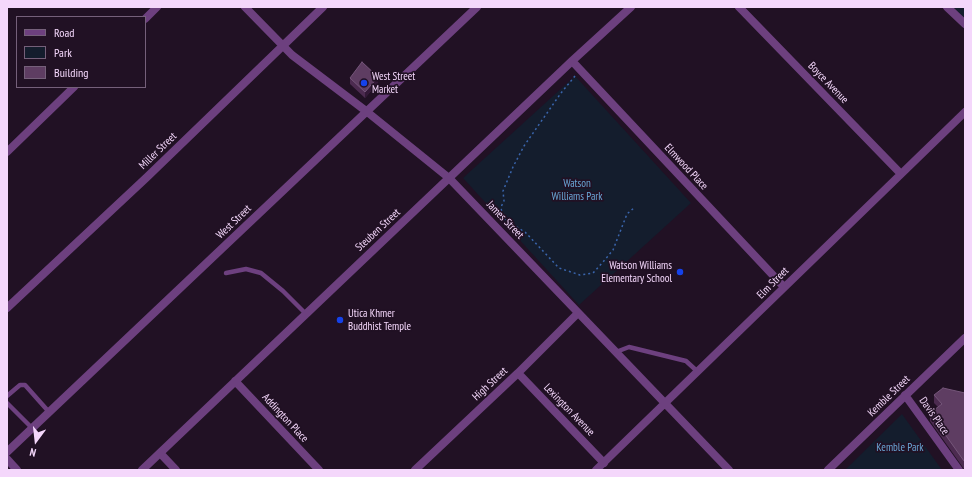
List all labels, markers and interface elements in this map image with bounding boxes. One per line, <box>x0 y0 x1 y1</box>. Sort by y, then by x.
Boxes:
legend <box>16 16 146 88</box>
text: Road <box>54 25 74 40</box>
text: Park <box>54 45 72 60</box>
street label: Boyce Avenue <box>805 60 851 106</box>
text: Building <box>54 65 89 80</box>
place label: West Street Market <box>372 70 415 96</box>
marker: West Street Market <box>359 78 369 88</box>
street label: Miller Street <box>136 130 180 172</box>
street label: Elmwood Place <box>662 141 710 193</box>
park label: Watson Williams Park <box>551 177 603 203</box>
street label: James Street <box>484 198 526 242</box>
street label: West Street <box>214 202 254 242</box>
street label: Steuben Street <box>353 206 403 254</box>
place label: Watson Williams Elementary School <box>601 259 672 285</box>
street label: Elm Street <box>754 264 792 302</box>
marker: Watson Williams Elementary School <box>675 267 685 277</box>
place label: Utica Khmer Buddhist Temple <box>348 307 411 333</box>
marker: Utica Khmer Buddhist Temple <box>335 315 345 325</box>
street label: High Street <box>470 365 510 403</box>
street label: Kemble Street <box>865 373 913 419</box>
street label: Lexington Avenue <box>541 381 597 439</box>
street label: Addington Place <box>259 391 311 445</box>
street label: Davis Place <box>916 395 952 437</box>
north arrow <box>16 421 56 461</box>
park label: Kemble Park <box>876 441 924 455</box>
text: N <box>28 445 38 460</box>

